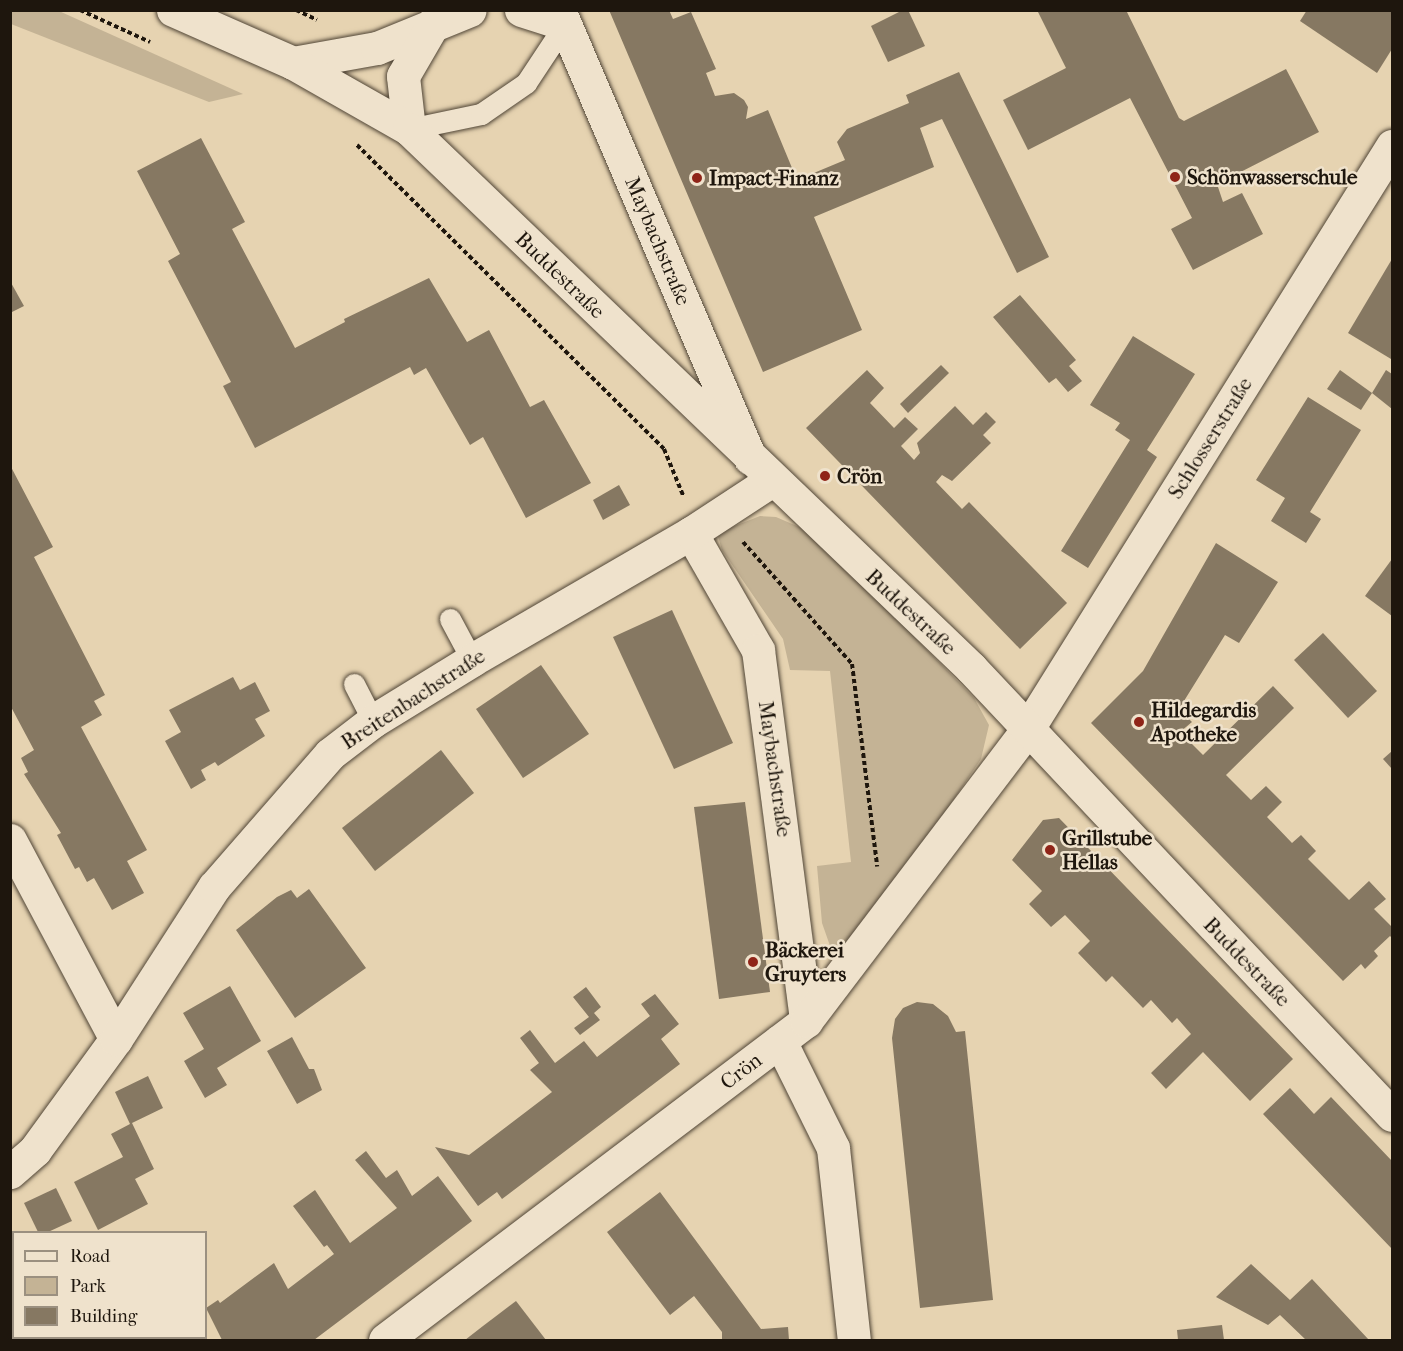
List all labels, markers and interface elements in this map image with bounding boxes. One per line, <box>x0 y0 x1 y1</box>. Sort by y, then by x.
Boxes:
place label: Schönwasserschule <box>1187 164 1357 190</box>
place label: Impact-Finanz <box>709 165 839 191</box>
marker: Schönwasserschule <box>1168 170 1182 184</box>
marker: Impact-Finanz <box>690 171 704 185</box>
street label: Maybachstraße <box>620 173 696 309</box>
street label: Buddestraße <box>510 226 610 324</box>
street label: Schlosserstraße <box>1163 372 1257 504</box>
place label: Crön <box>837 463 883 489</box>
marker: Crön <box>818 469 832 483</box>
street label: Buddestraße <box>861 564 961 660</box>
street label: Breitenbachstraße <box>336 643 490 755</box>
place label: Hildegardis Apotheke <box>1151 697 1256 747</box>
street label: Maybachstraße <box>753 699 797 839</box>
marker: Hildegardis Apotheke <box>1132 715 1146 729</box>
place label: Grillstube Hellas <box>1062 825 1152 875</box>
marker: Grillstube Hellas <box>1043 843 1057 857</box>
street label: Buddestraße <box>1198 912 1296 1012</box>
place label: Bäckerei Gruyters <box>765 937 846 987</box>
marker: Bäckerei Gruyters <box>746 955 760 969</box>
street label: Crön <box>715 1047 767 1095</box>
legend <box>12 1231 207 1339</box>
text: Road <box>70 1246 110 1267</box>
text: Park <box>70 1276 106 1297</box>
text: Building <box>70 1306 137 1327</box>

